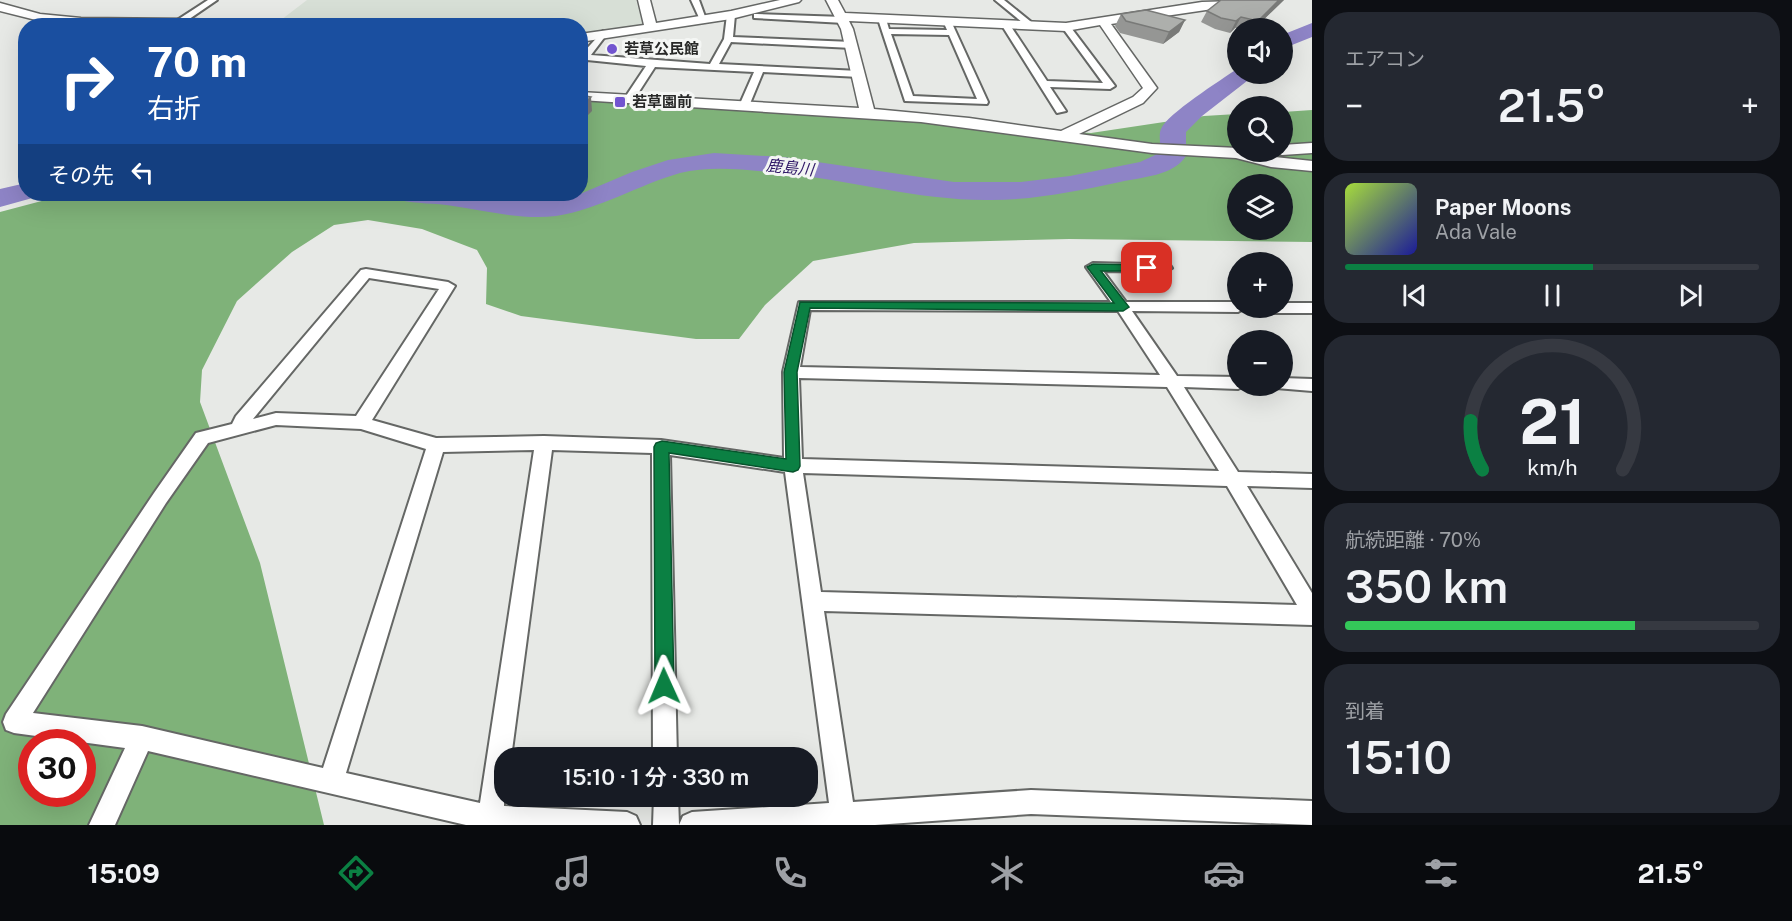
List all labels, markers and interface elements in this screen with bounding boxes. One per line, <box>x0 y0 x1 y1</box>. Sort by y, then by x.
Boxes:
map controls <box>1227 18 1293 396</box>
button: sound <box>1227 18 1293 84</box>
text: 70 m <box>147 37 247 86</box>
place label: 若草公民館 <box>624 40 699 57</box>
icon: right <box>48 42 126 120</box>
marker: 若草公民館 <box>605 42 619 56</box>
text: エアコン <box>1345 47 1425 71</box>
text: 21.5° <box>1498 79 1606 132</box>
text: − <box>1345 87 1363 125</box>
text: + <box>1741 87 1759 125</box>
text: 右折 <box>147 92 201 124</box>
place label: 若草園前 <box>632 93 692 110</box>
marker: 若草園前 <box>613 95 627 109</box>
button: search <box>1227 96 1293 162</box>
icon: left <box>126 156 159 189</box>
water label: 鹿島川 <box>765 156 817 180</box>
text: その先 <box>48 162 114 188</box>
button: layers <box>1227 174 1293 240</box>
text: Paper Moons <box>1435 194 1571 220</box>
text: Ada Vale <box>1435 220 1517 244</box>
pin <box>1121 242 1172 293</box>
icon: arrive <box>1130 251 1163 284</box>
button: + <box>1227 252 1293 318</box>
icon: previous <box>1398 279 1431 312</box>
icon: pause <box>1536 279 1569 312</box>
icon: next <box>1674 279 1707 312</box>
button: − <box>1227 330 1293 396</box>
text: 21 <box>1519 385 1585 458</box>
text: km/h <box>1527 455 1577 480</box>
text: 航続距離 · 70% <box>1345 528 1481 552</box>
text: 350 km <box>1345 560 1508 613</box>
position arrow <box>632 654 696 718</box>
text: 到着 <box>1345 699 1385 723</box>
speed limit sign: 30 <box>18 729 96 807</box>
text: 15:10 <box>1345 731 1452 784</box>
text: 15:10 · 1 分 · 330 m <box>563 764 749 790</box>
icon: directions <box>335 852 377 894</box>
icon: music <box>552 852 594 894</box>
icon: phone <box>769 852 811 894</box>
icon: climate <box>986 852 1028 894</box>
icon: car <box>1203 852 1245 894</box>
icon: filters <box>1420 852 1462 894</box>
text: 15:09 <box>88 857 160 889</box>
text: 21.5° <box>1637 857 1704 889</box>

